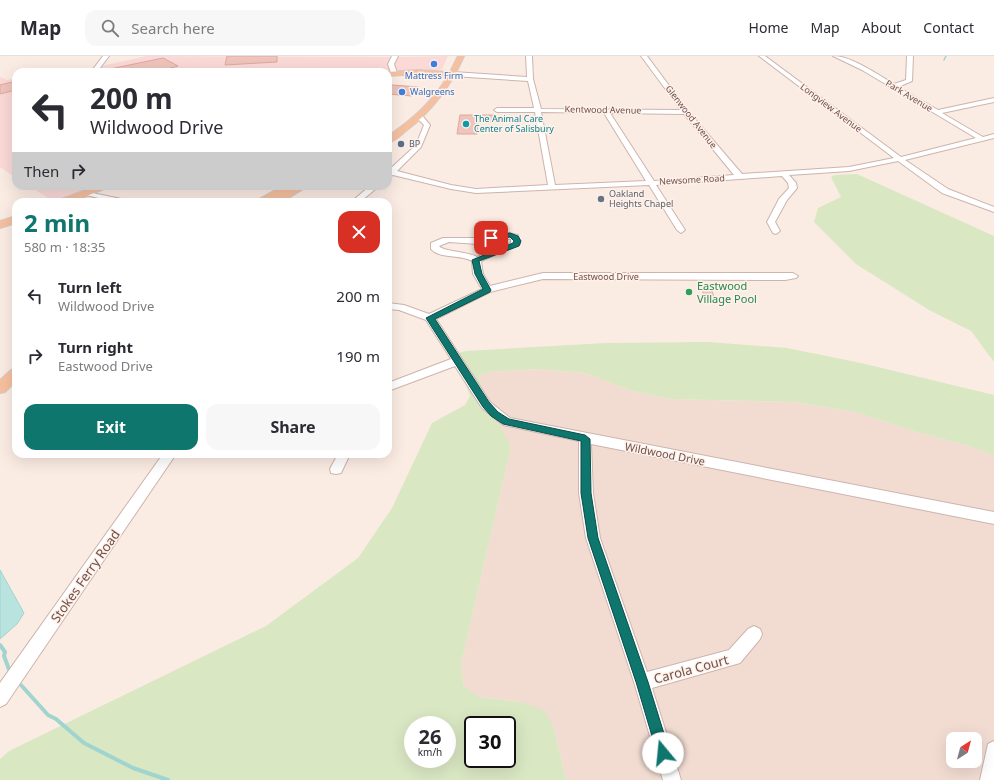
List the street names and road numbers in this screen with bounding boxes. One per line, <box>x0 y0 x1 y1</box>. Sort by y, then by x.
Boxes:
street label: Park Avenue <box>883 76 935 115</box>
street label: Longview Avenue <box>798 80 865 135</box>
street label: Glenwood Avenue <box>663 82 720 151</box>
street label: Kentwood Avenue <box>564 102 642 117</box>
street label: Newsome Road <box>659 171 725 188</box>
street label: Eastwood Drive <box>573 270 639 283</box>
street label: Wildwood Drive <box>624 438 707 469</box>
street label: Stokes Ferry Road <box>46 526 124 626</box>
street label: Carola Court <box>652 650 731 688</box>

